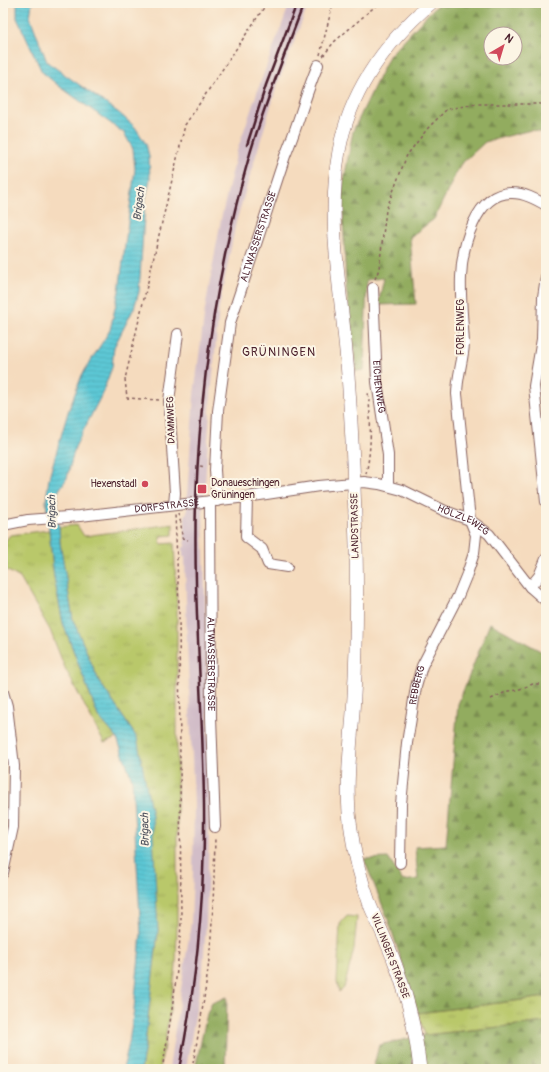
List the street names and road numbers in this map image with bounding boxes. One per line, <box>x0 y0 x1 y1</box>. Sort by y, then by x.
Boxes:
street label: ALTWASSERSTRASSE <box>238 190 279 283</box>
street label: FORLENWEG <box>455 298 467 355</box>
street label: EICHENWEG <box>370 360 388 414</box>
street label: DAMMWEG <box>164 396 178 444</box>
street label: LANDSTRASSE <box>348 493 362 559</box>
street label: DORFSTRASSE <box>134 496 200 516</box>
street label: HÖLZLEWEG <box>435 502 492 538</box>
street label: ALTWASSERSTRASSE <box>205 617 217 711</box>
street label: REBBERG <box>407 664 428 706</box>
street label: VILLINGER STRASSE <box>368 912 412 1000</box>

